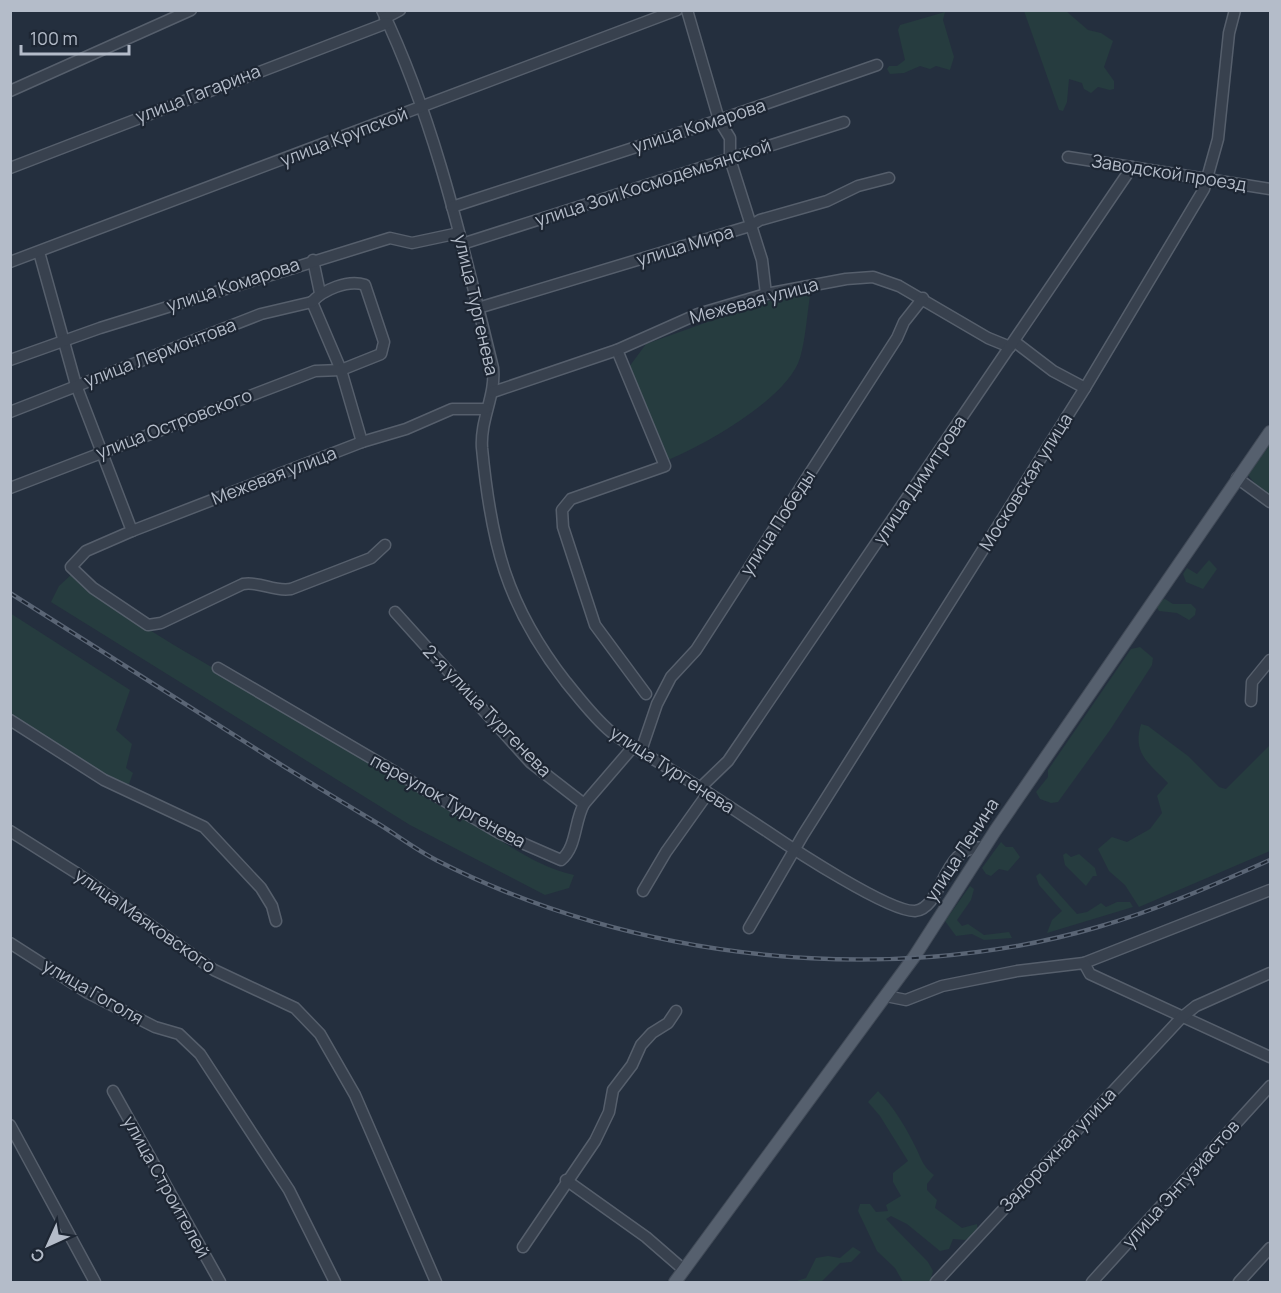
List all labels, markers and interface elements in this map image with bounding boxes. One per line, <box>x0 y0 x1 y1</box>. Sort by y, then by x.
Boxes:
scale bar <box>21 18 129 56</box>
text: 100 m <box>30 26 78 50</box>
street label: улица Гагарина <box>132 58 264 128</box>
street label: улица Комарова <box>629 92 768 158</box>
street label: улица Крупской <box>276 101 411 171</box>
street label: улица Зои Космодемьянской <box>532 133 774 232</box>
street label: Заводской проезд <box>1090 148 1249 196</box>
street label: улица Мира <box>633 219 736 271</box>
street label: улица Тургенева <box>449 232 505 378</box>
street label: улица Комарова <box>163 251 302 317</box>
street label: Межевая улица <box>687 271 821 329</box>
street label: улица Лермонтова <box>80 312 239 392</box>
street label: улица Островского <box>92 382 255 464</box>
street label: Московская улица <box>973 408 1077 555</box>
street label: улица Димитрова <box>867 410 971 549</box>
street label: Межевая улица <box>208 440 340 510</box>
street label: улица Победы <box>734 465 820 580</box>
street label: 2-я улица Тургенева <box>418 639 557 782</box>
street label: улица Тургенева <box>606 720 739 818</box>
street label: переулок Тургенева <box>367 748 530 853</box>
street label: улица Ленина <box>919 793 1004 906</box>
street label: улица Маяковского <box>70 863 221 978</box>
street label: улица Гоголя <box>39 953 148 1030</box>
street label: Задорожная улица <box>994 1082 1121 1216</box>
street label: улица Строителей <box>118 1111 216 1262</box>
street label: улица Энтузиастов <box>1116 1114 1244 1253</box>
north arrow <box>18 1215 78 1275</box>
text: С <box>25 1244 49 1268</box>

